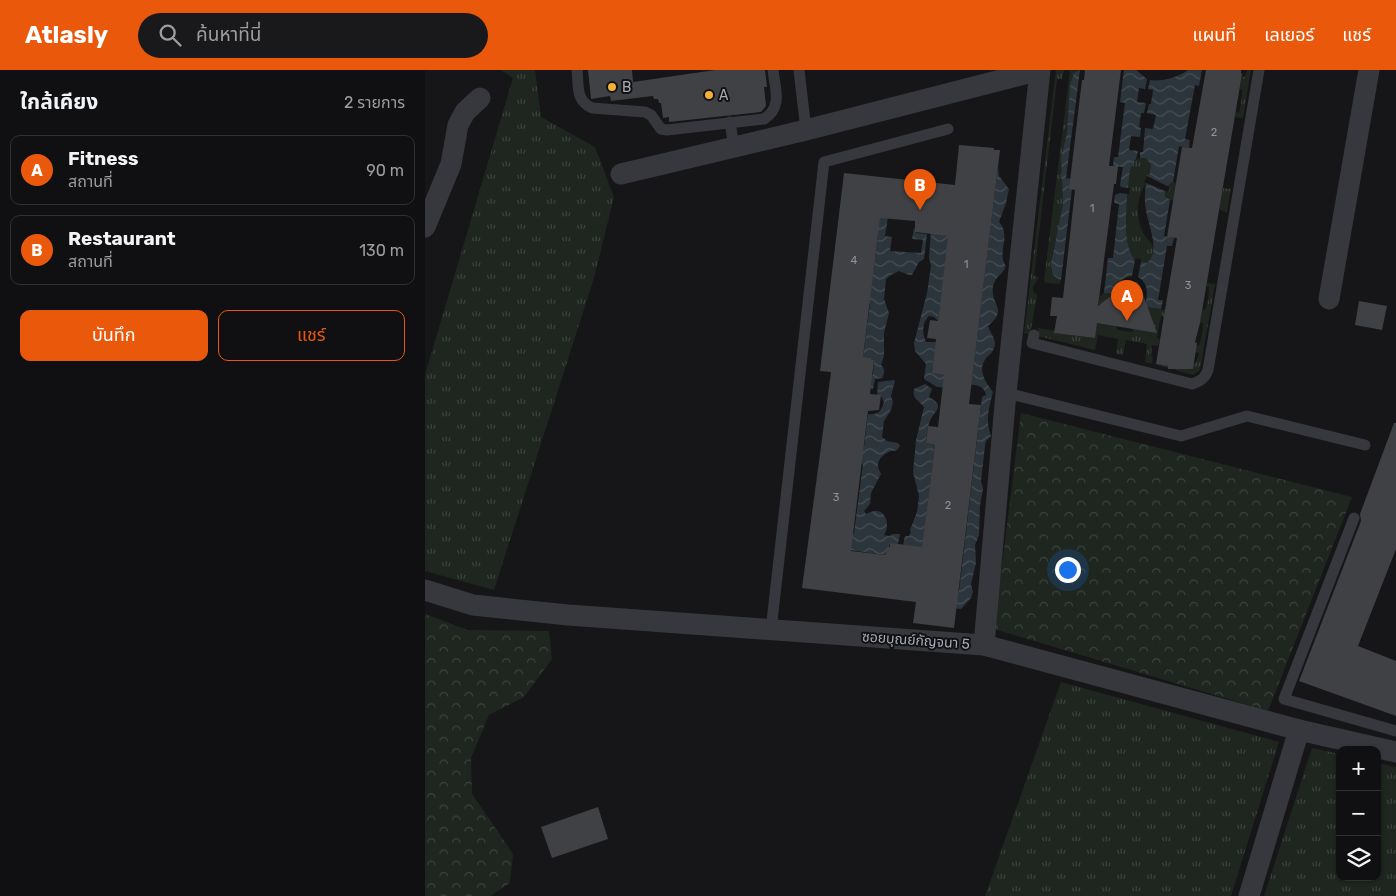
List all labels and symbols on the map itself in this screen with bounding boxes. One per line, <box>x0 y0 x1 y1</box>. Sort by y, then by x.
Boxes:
place label: B <box>622 79 631 96</box>
marker: B <box>606 81 618 93</box>
place label: A <box>719 87 729 104</box>
marker: A <box>703 89 715 101</box>
house number: 2 <box>1211 126 1217 139</box>
pin: B <box>904 169 936 210</box>
house number: 1 <box>1090 202 1094 215</box>
house number: 4 <box>851 254 858 267</box>
house number: 1 <box>964 258 968 271</box>
house number: 3 <box>1185 279 1192 292</box>
pin: A <box>1111 280 1143 321</box>
house number: 3 <box>833 491 840 504</box>
house number: 2 <box>945 499 951 512</box>
your location <box>1055 557 1081 583</box>
street label: ซอยบุณย์กัญจนา 5 <box>861 628 971 653</box>

